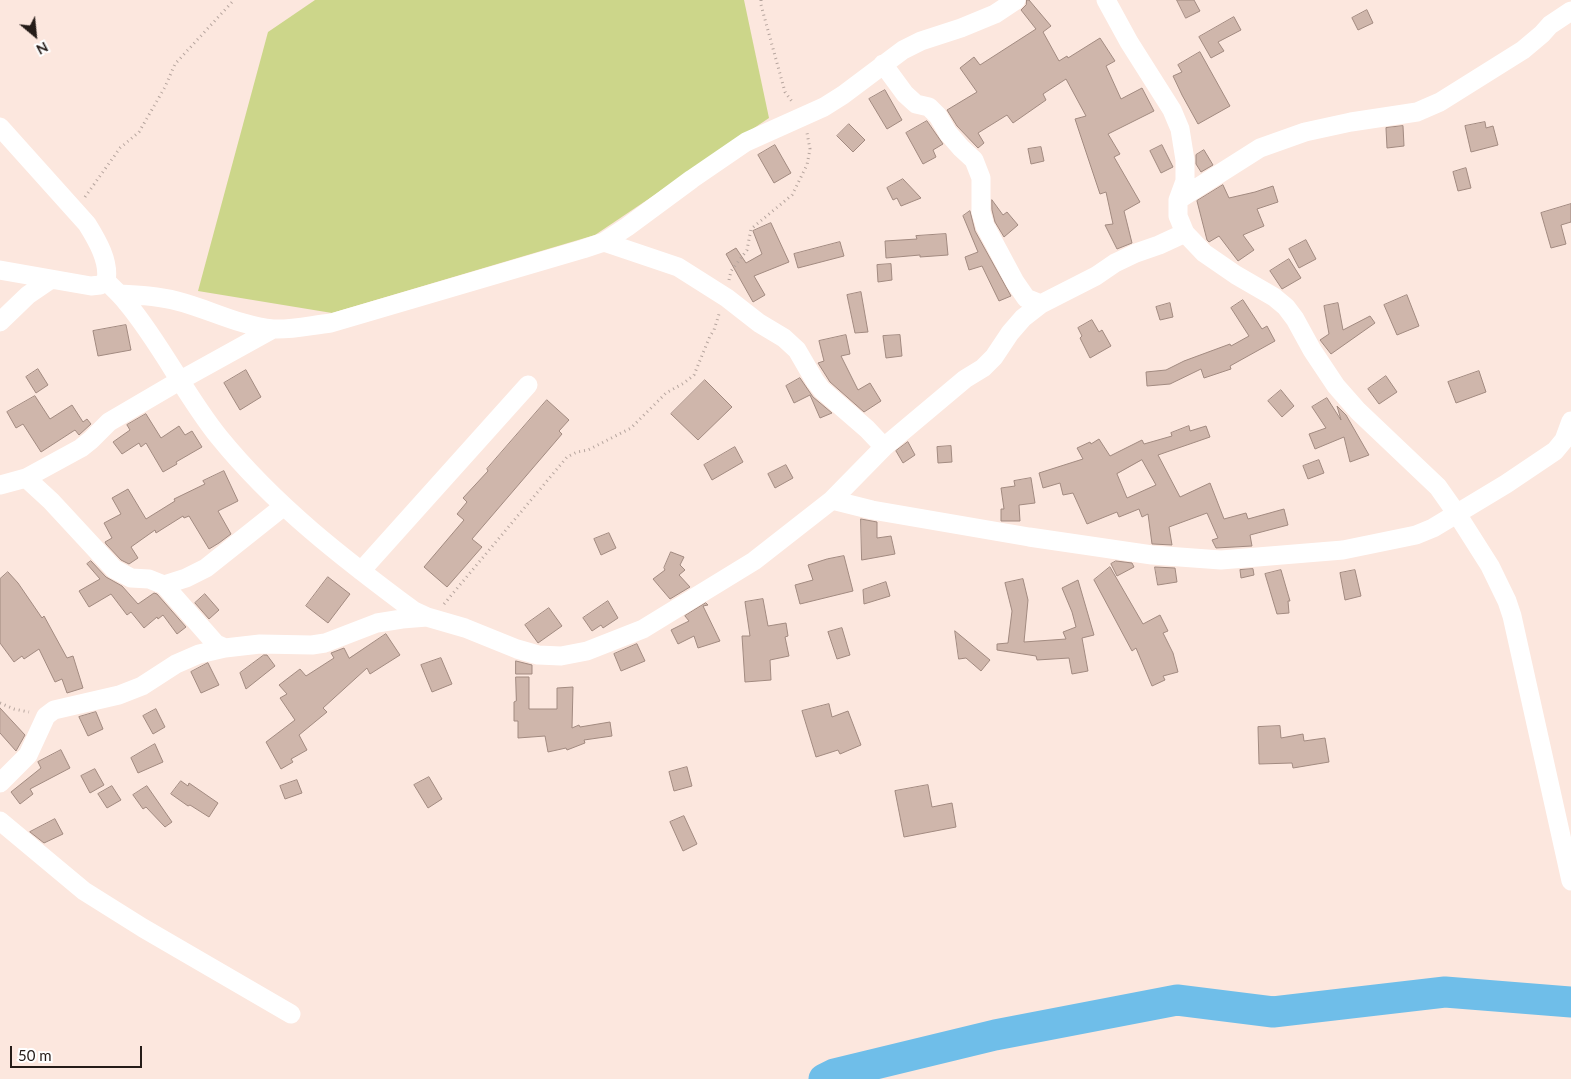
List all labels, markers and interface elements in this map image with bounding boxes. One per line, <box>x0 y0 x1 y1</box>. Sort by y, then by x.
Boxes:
north arrow <box>10 10 60 60</box>
text: N <box>34 39 51 59</box>
scale bar <box>12 1036 145 1068</box>
text: 50 m <box>18 1046 52 1064</box>

